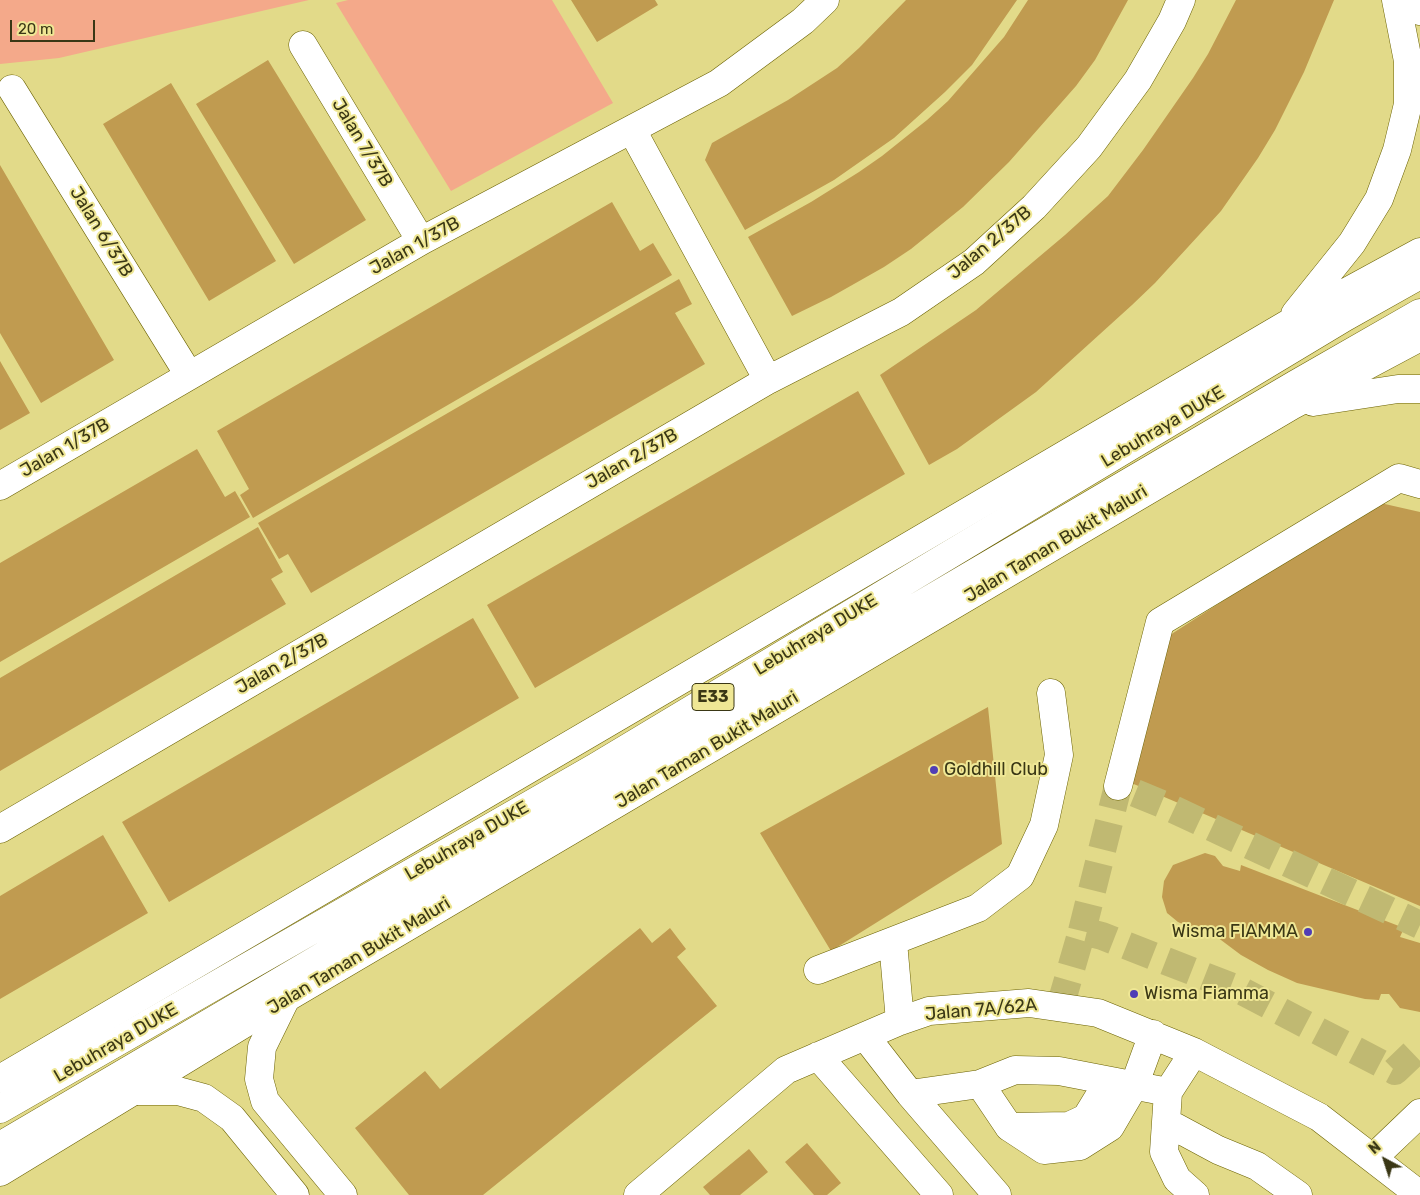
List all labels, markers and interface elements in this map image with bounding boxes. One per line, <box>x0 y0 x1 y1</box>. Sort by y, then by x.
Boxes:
scale bar <box>12 10 98 42</box>
text: 20 m <box>18 20 53 38</box>
street label: Jalan 7/37B <box>327 95 397 191</box>
street label: Jalan 6/37B <box>65 183 137 281</box>
street label: Jalan 2/37B <box>944 202 1036 284</box>
street label: Jalan 1/37B <box>366 212 464 280</box>
street label: Lebuhraya DUKE <box>1098 382 1228 472</box>
street label: Jalan 1/37B <box>17 414 113 482</box>
street label: Jalan 2/37B <box>582 424 682 494</box>
street label: Jalan Taman Bukit Maluri <box>961 481 1151 607</box>
street label: Lebuhraya DUKE <box>751 590 881 680</box>
street label: Jalan 2/37B <box>232 629 332 699</box>
road number: E33 <box>692 684 734 710</box>
street label: Jalan Taman Bukit Maluri <box>612 687 802 813</box>
place label: Goldhill Club <box>944 759 1048 781</box>
marker: Goldhill Club <box>928 764 940 776</box>
street label: Lebuhraya DUKE <box>401 797 533 885</box>
street label: Jalan Taman Bukit Maluri <box>264 893 454 1019</box>
place label: Wisma FIAMMA <box>1172 921 1298 943</box>
marker: Wisma FIAMMA <box>1302 926 1314 938</box>
place label: Wisma Fiamma <box>1144 983 1269 1005</box>
marker: Wisma Fiamma <box>1128 988 1140 1000</box>
street label: Jalan 7A/62A <box>924 994 1038 1026</box>
street label: Lebuhraya DUKE <box>50 999 182 1087</box>
north arrow <box>1360 1135 1410 1185</box>
text: N <box>1366 1138 1384 1158</box>

